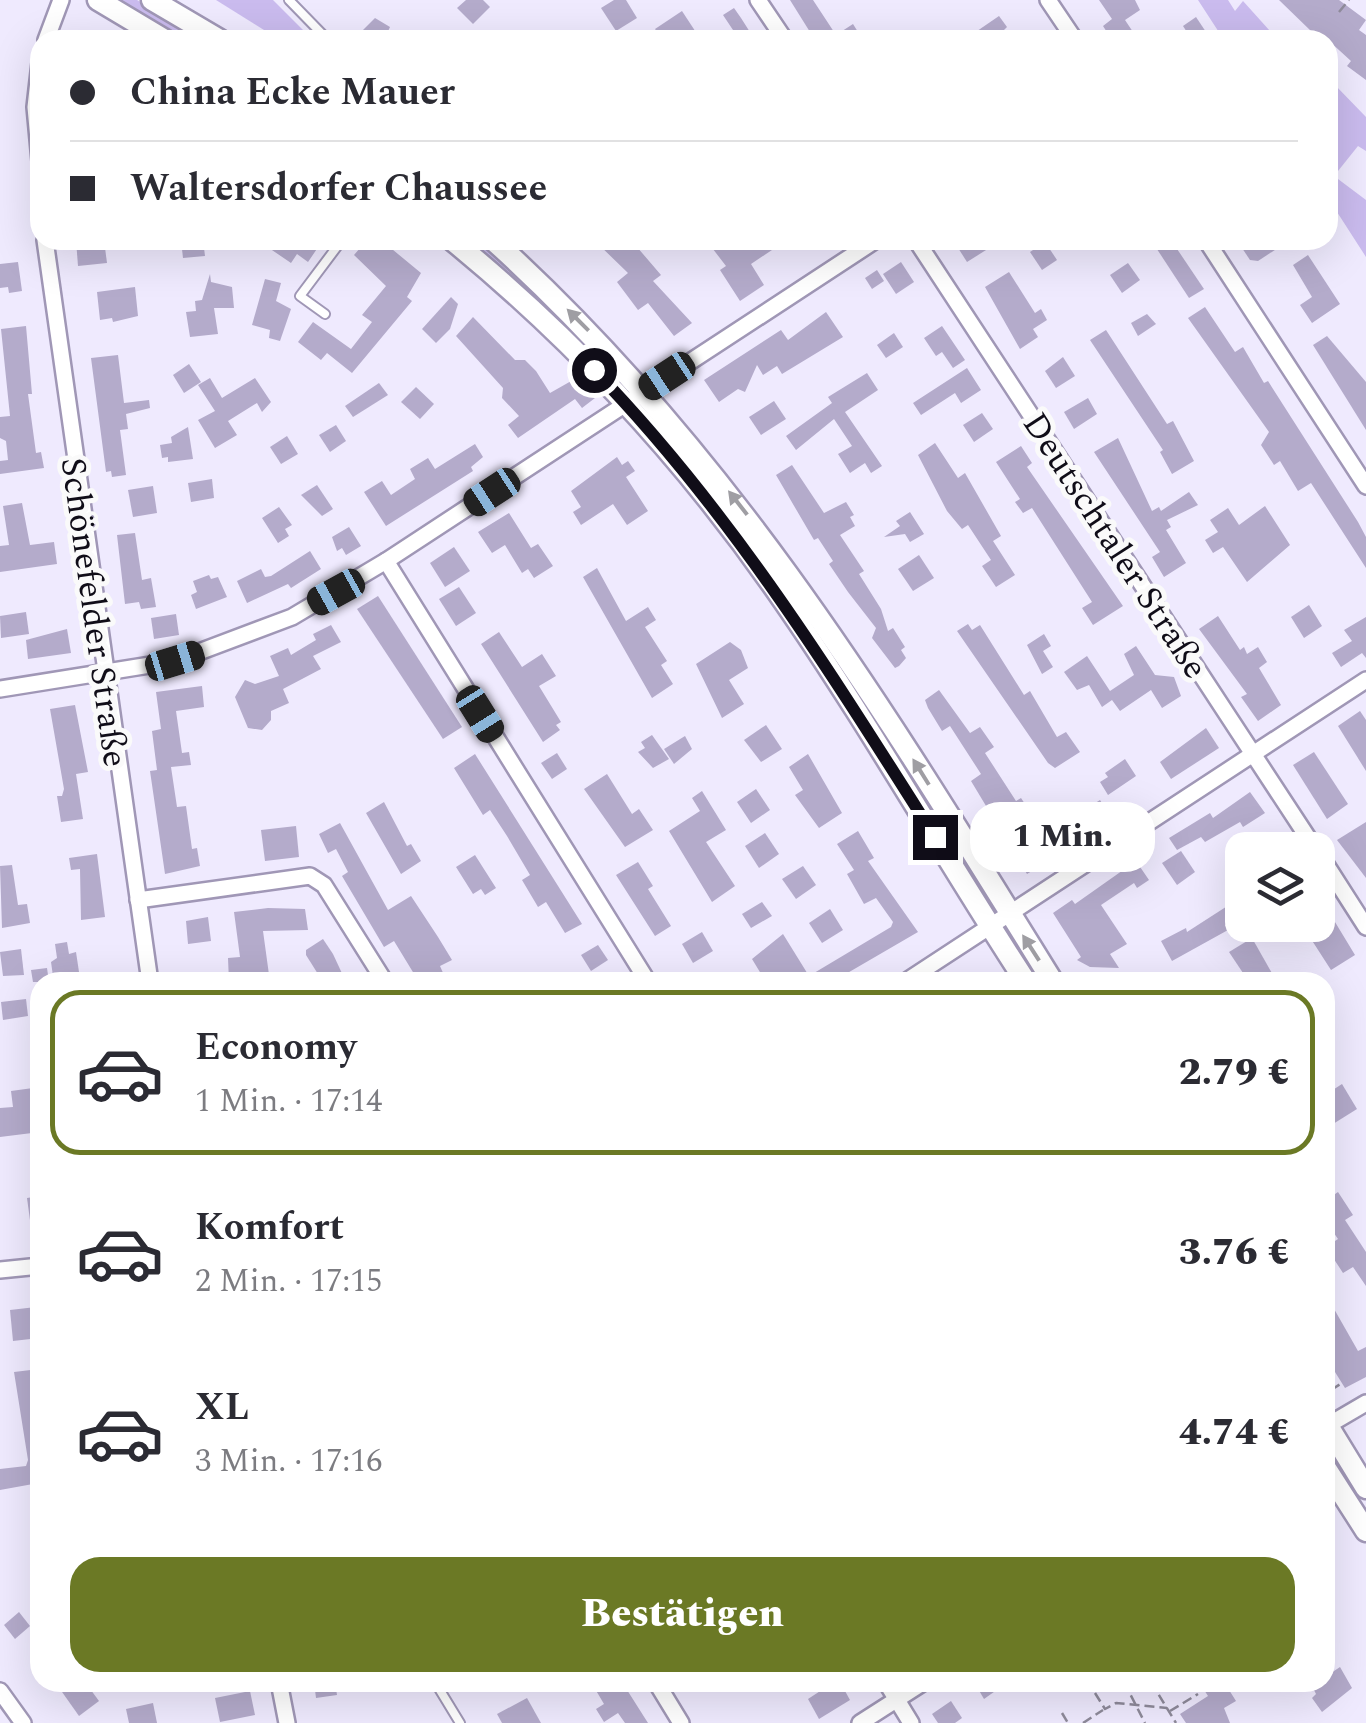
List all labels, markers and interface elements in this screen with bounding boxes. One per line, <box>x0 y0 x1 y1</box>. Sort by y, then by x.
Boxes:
text: China Ecke Mauer <box>130 64 455 122</box>
text: Waltersdorfer Chaussee <box>130 160 547 218</box>
one-way arrow <box>567 308 590 332</box>
car <box>634 347 700 405</box>
route start <box>572 348 617 393</box>
street label: Deutschtaler Straße <box>1008 402 1221 690</box>
street label: Schönefelder Straße <box>46 454 141 770</box>
car <box>459 463 525 521</box>
one-way arrow <box>728 491 749 517</box>
car <box>302 564 370 620</box>
car <box>142 638 208 684</box>
car <box>451 681 509 747</box>
one-way arrow <box>912 758 930 786</box>
callout: 1 Min. <box>970 802 1155 872</box>
text: 1 Min. <box>1012 812 1113 861</box>
route end <box>913 815 958 860</box>
map controls <box>1225 832 1335 942</box>
button: layers <box>1225 832 1335 942</box>
one-way arrow <box>1023 935 1041 962</box>
text: Economy <box>195 1019 356 1077</box>
icon: car <box>75 1028 165 1118</box>
text: 2.79 € <box>1179 1044 1290 1102</box>
text: 1 Min. · 17:14 <box>195 1077 382 1126</box>
text: Komfort <box>195 1199 344 1257</box>
icon: car <box>75 1208 165 1298</box>
text: 3.76 € <box>1179 1224 1290 1282</box>
text: 2 Min. · 17:15 <box>195 1257 382 1306</box>
text: XL <box>195 1379 249 1437</box>
icon: car <box>75 1388 165 1478</box>
text: 4.74 € <box>1179 1404 1290 1462</box>
text: 3 Min. · 17:16 <box>195 1437 382 1486</box>
button: Bestätigen <box>70 1557 1295 1672</box>

